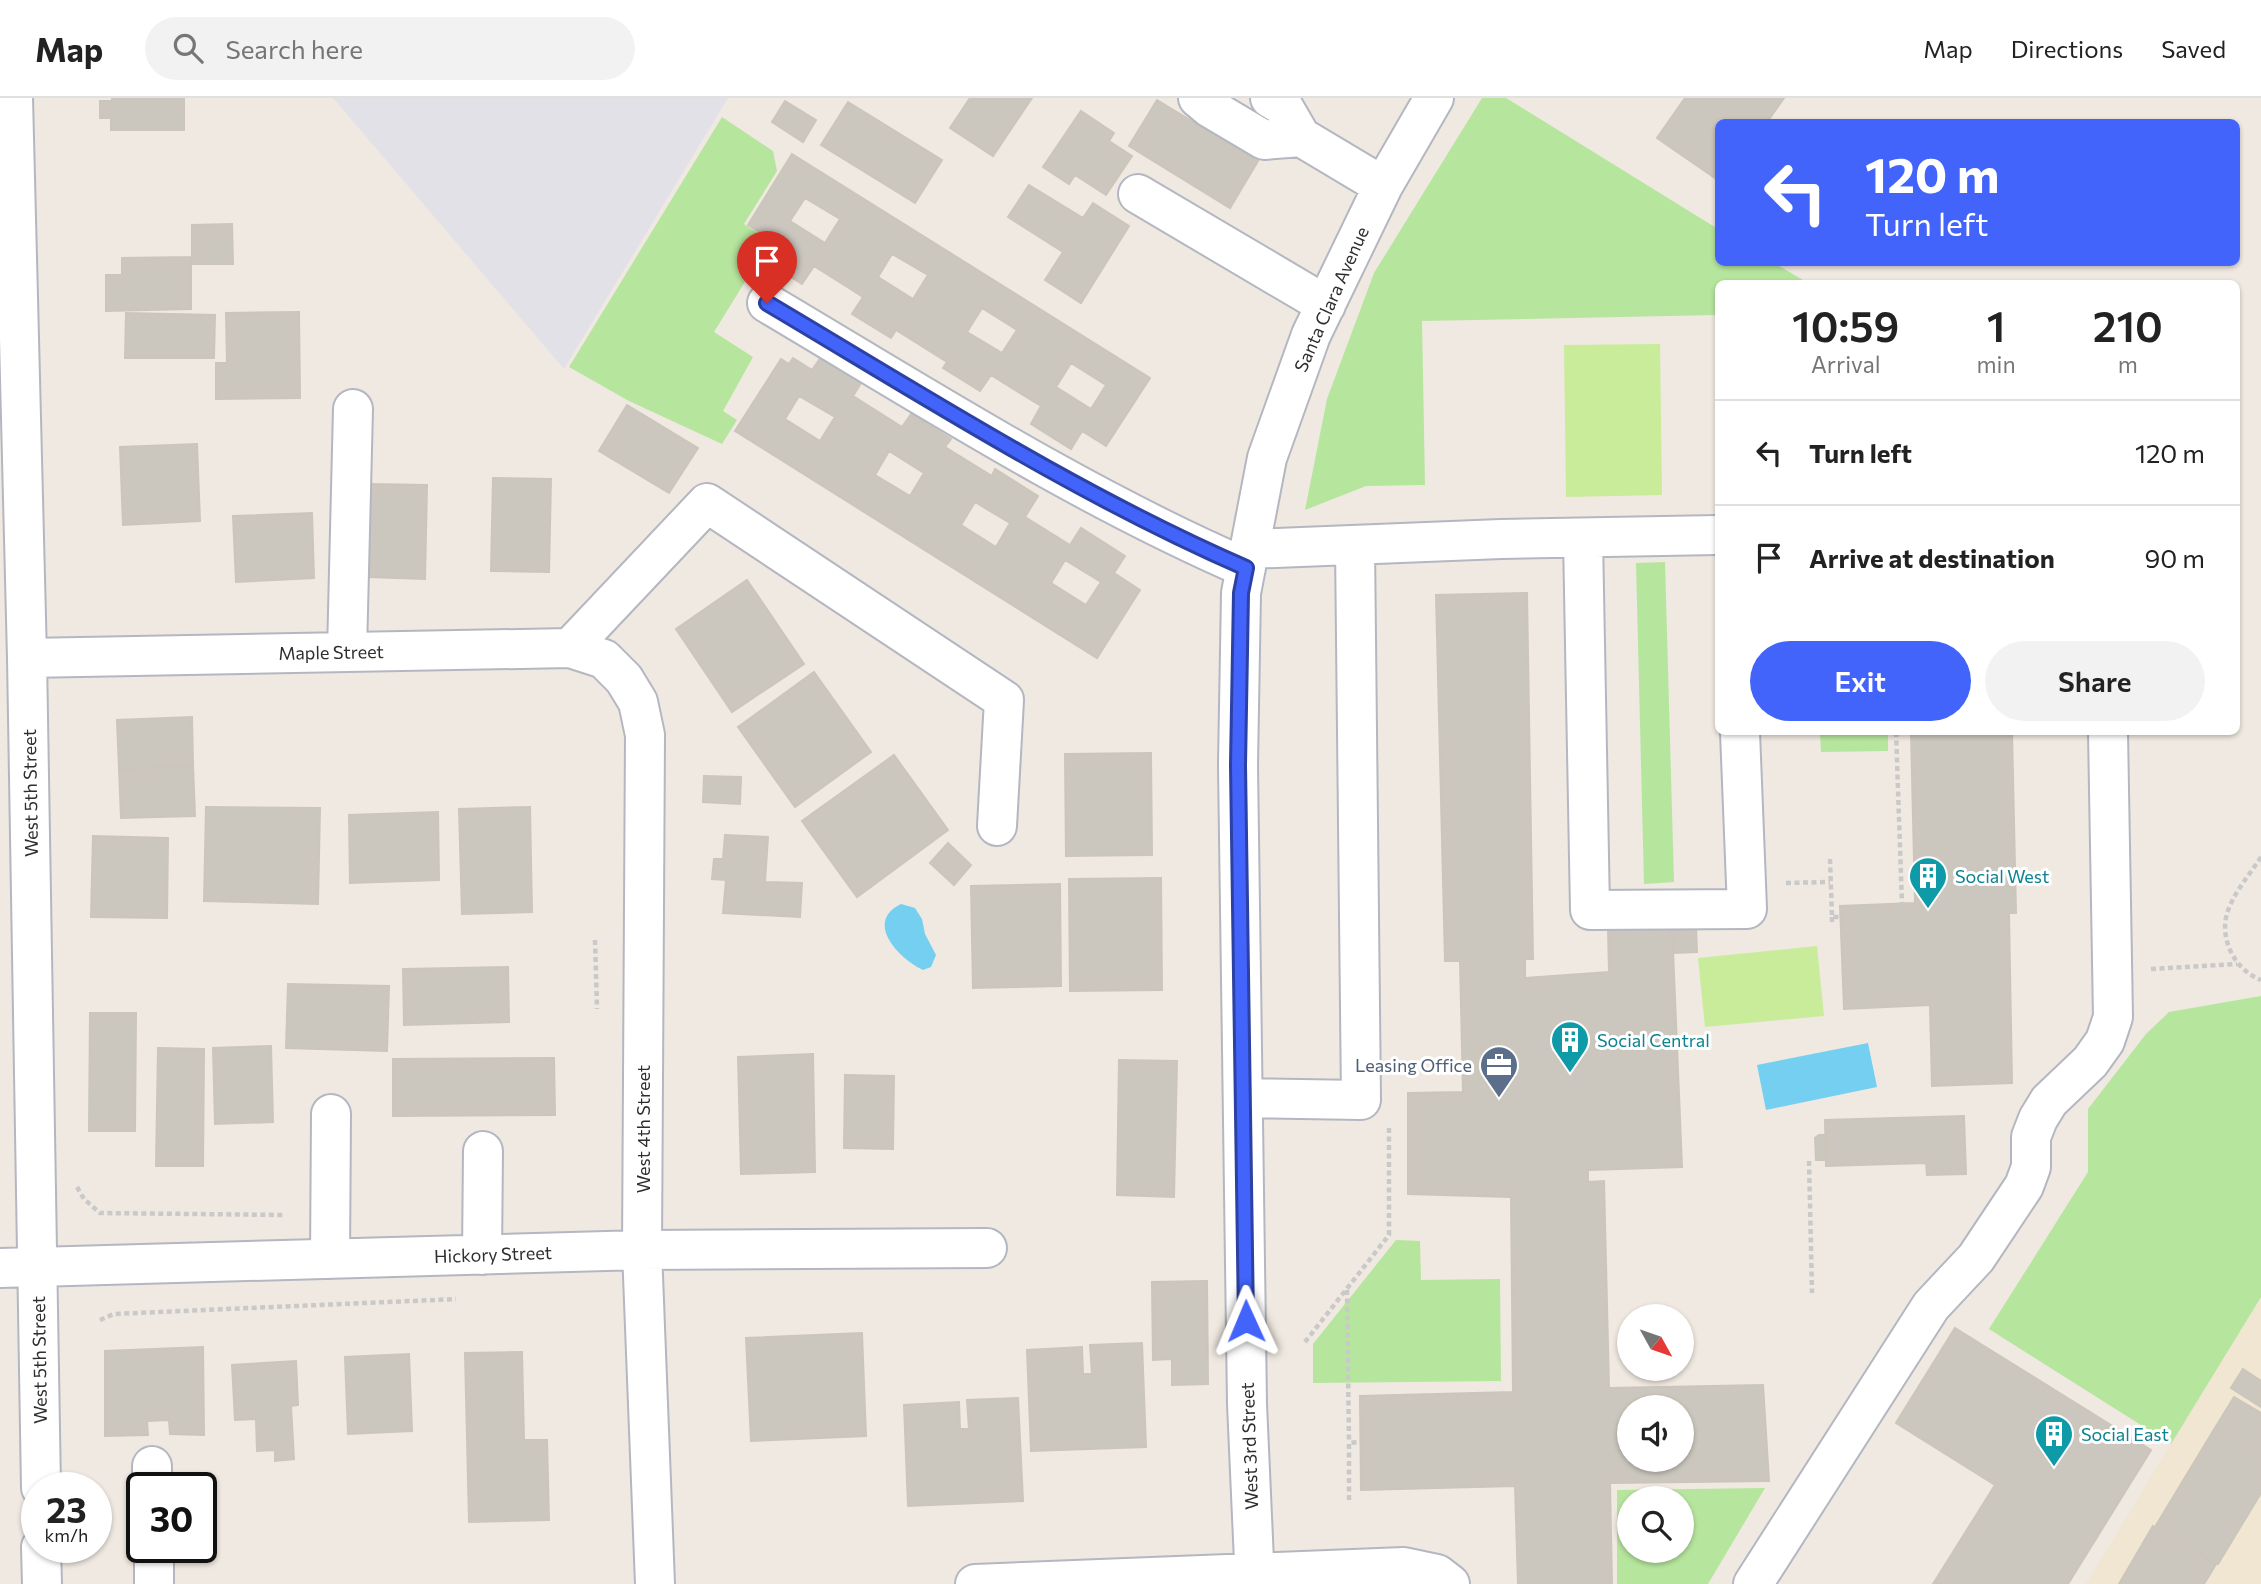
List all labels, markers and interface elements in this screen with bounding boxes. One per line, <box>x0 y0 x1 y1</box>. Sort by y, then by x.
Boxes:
search box <box>145 17 635 80</box>
text: Map <box>35 28 103 69</box>
icon: search <box>169 29 207 67</box>
text: Search here <box>225 33 363 64</box>
text: Map <box>1923 34 1973 63</box>
text: Directions <box>2011 34 2123 63</box>
text: Saved <box>2161 34 2226 63</box>
text: 120 m <box>1865 143 1999 203</box>
icon: left <box>1750 147 1841 238</box>
text: Turn left <box>1865 203 1989 243</box>
street label: Santa Clara Avenue <box>1289 223 1373 375</box>
pin <box>737 231 797 303</box>
icon: arrive <box>748 242 786 280</box>
text: 10:59 <box>1792 299 1899 351</box>
text: 1 <box>1987 299 2005 351</box>
text: 210 <box>2093 299 2163 351</box>
text: Arrival <box>1811 350 1881 378</box>
text: min <box>1976 350 2016 378</box>
text: m <box>2118 350 2138 378</box>
icon: left <box>1750 434 1788 472</box>
text: Turn left <box>1809 437 1912 468</box>
text: 120 m <box>2135 437 2205 468</box>
icon: arrive <box>1750 539 1788 577</box>
text: Arrive at destination <box>1809 542 2055 573</box>
text: 90 m <box>2145 542 2205 573</box>
street label: Maple Street <box>278 640 384 664</box>
button: Exit <box>1750 641 1971 721</box>
button: Share <box>1985 641 2205 721</box>
street label: West 5th Street <box>18 729 42 857</box>
building icon: Social West <box>1907 855 1949 910</box>
place label: Social West <box>1955 865 2049 887</box>
building icon: Social Central <box>1549 1019 1591 1074</box>
place label: Social Central <box>1597 1029 1710 1051</box>
office icon: Leasing Office <box>1478 1044 1520 1099</box>
place label: Leasing Office <box>1355 1054 1472 1076</box>
street label: West 4th Street <box>632 1065 654 1193</box>
street label: Hickory Street <box>434 1241 552 1267</box>
position arrow <box>1209 1284 1283 1358</box>
street label: West 5th Street <box>27 1296 51 1424</box>
north arrow <box>1617 1304 1694 1381</box>
map controls <box>1617 1304 1694 1563</box>
street label: West 3rd Street <box>1236 1382 1262 1510</box>
button: sound <box>1617 1395 1694 1472</box>
building icon: Social East <box>2033 1413 2075 1468</box>
place label: Social East <box>2081 1423 2169 1445</box>
speed limit sign: 30 <box>126 1472 217 1563</box>
button: search <box>1617 1486 1694 1563</box>
text: 23 <box>46 1487 87 1530</box>
text: km/h <box>45 1524 88 1546</box>

